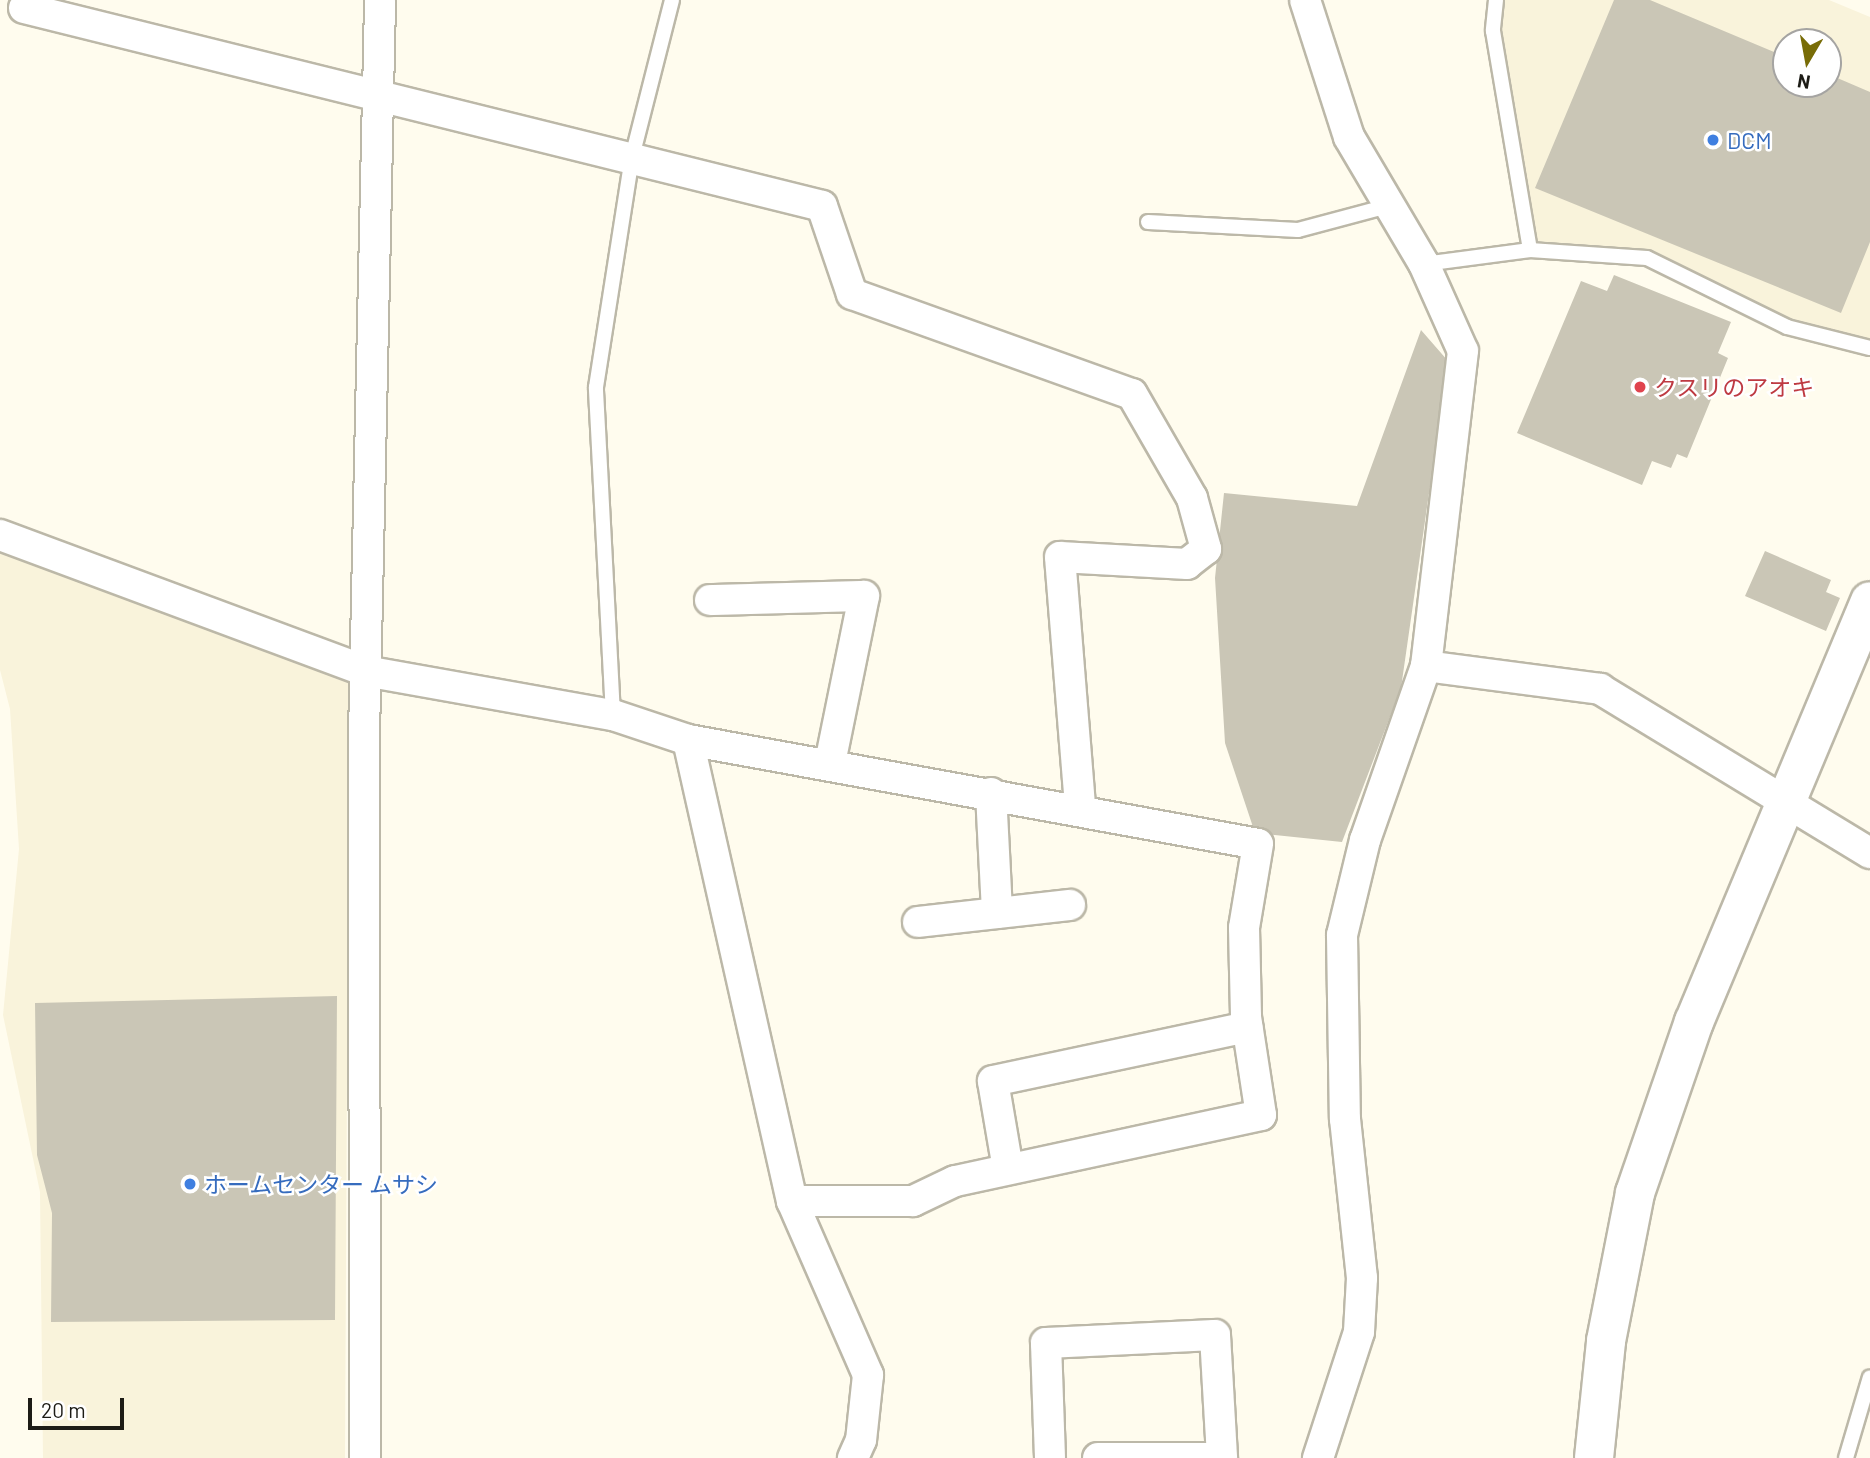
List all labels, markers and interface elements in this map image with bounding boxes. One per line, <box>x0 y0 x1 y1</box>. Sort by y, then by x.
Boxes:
north arrow <box>1772 28 1842 98</box>
text: N <box>1795 70 1812 95</box>
place label: DCM <box>1727 126 1772 154</box>
marker: DCM <box>1705 132 1721 148</box>
place label: クスリのアオキ <box>1654 373 1815 401</box>
marker: クスリのアオキ <box>1632 379 1648 395</box>
place label: ホームセンター ムサシ <box>204 1170 439 1198</box>
marker: ホームセンター ムサシ <box>182 1176 198 1192</box>
scale bar <box>32 1384 128 1428</box>
text: 20 m <box>41 1397 86 1422</box>

